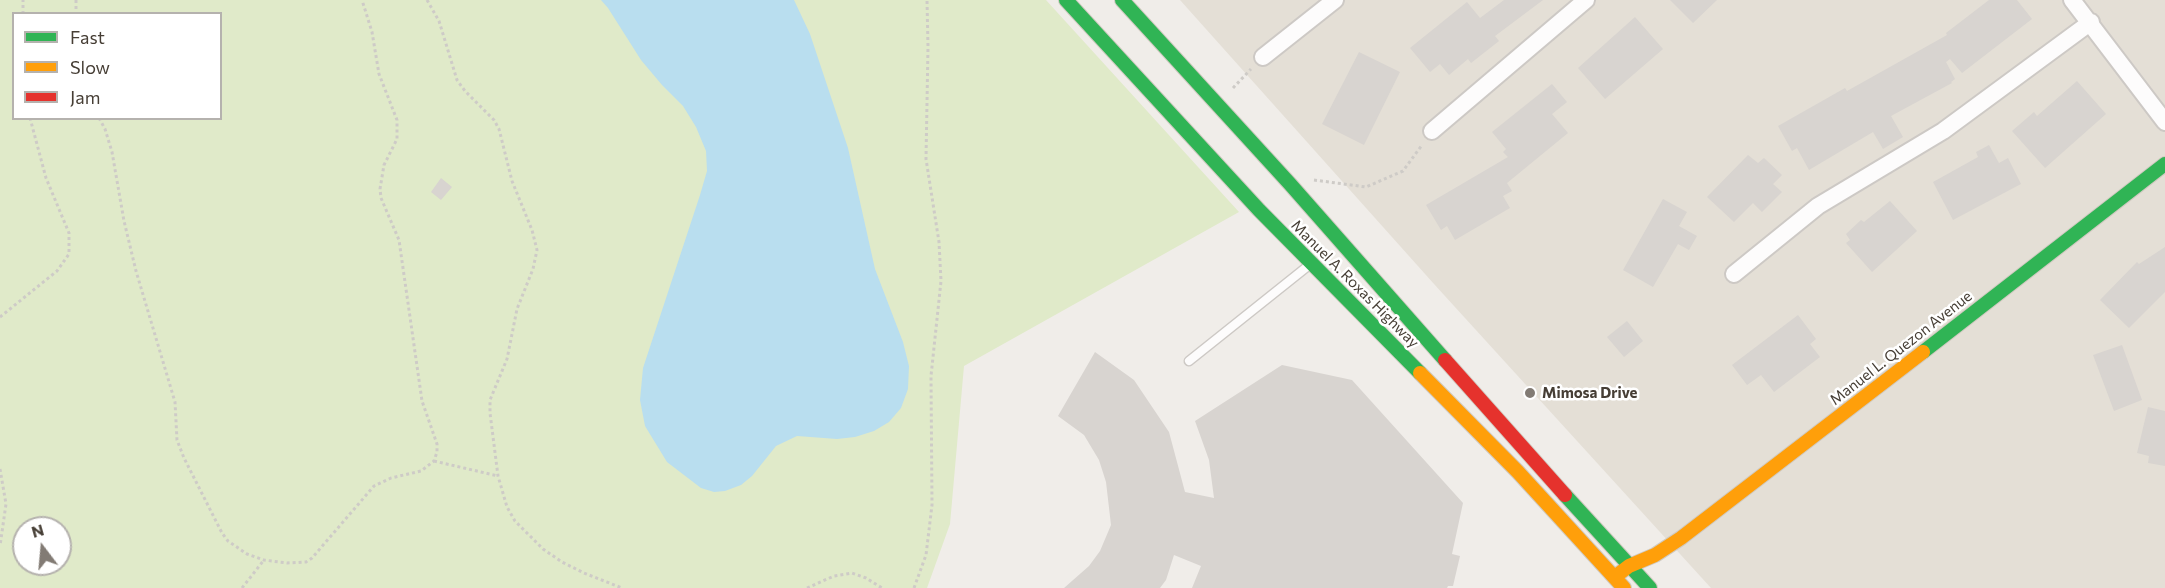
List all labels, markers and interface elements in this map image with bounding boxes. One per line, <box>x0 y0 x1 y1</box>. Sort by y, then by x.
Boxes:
legend <box>12 12 222 120</box>
text: Fast <box>70 26 105 48</box>
text: Slow <box>70 56 110 78</box>
text: Jam <box>70 86 100 108</box>
street label: Manuel A. Roxas Highway <box>1287 216 1423 352</box>
street label: Manuel L. Quezon Avenue <box>1826 287 1976 409</box>
place label: Mimosa Drive <box>1542 384 1637 402</box>
marker: Mimosa Drive <box>1523 386 1537 400</box>
north arrow <box>12 516 72 576</box>
text: N <box>29 519 46 541</box>

